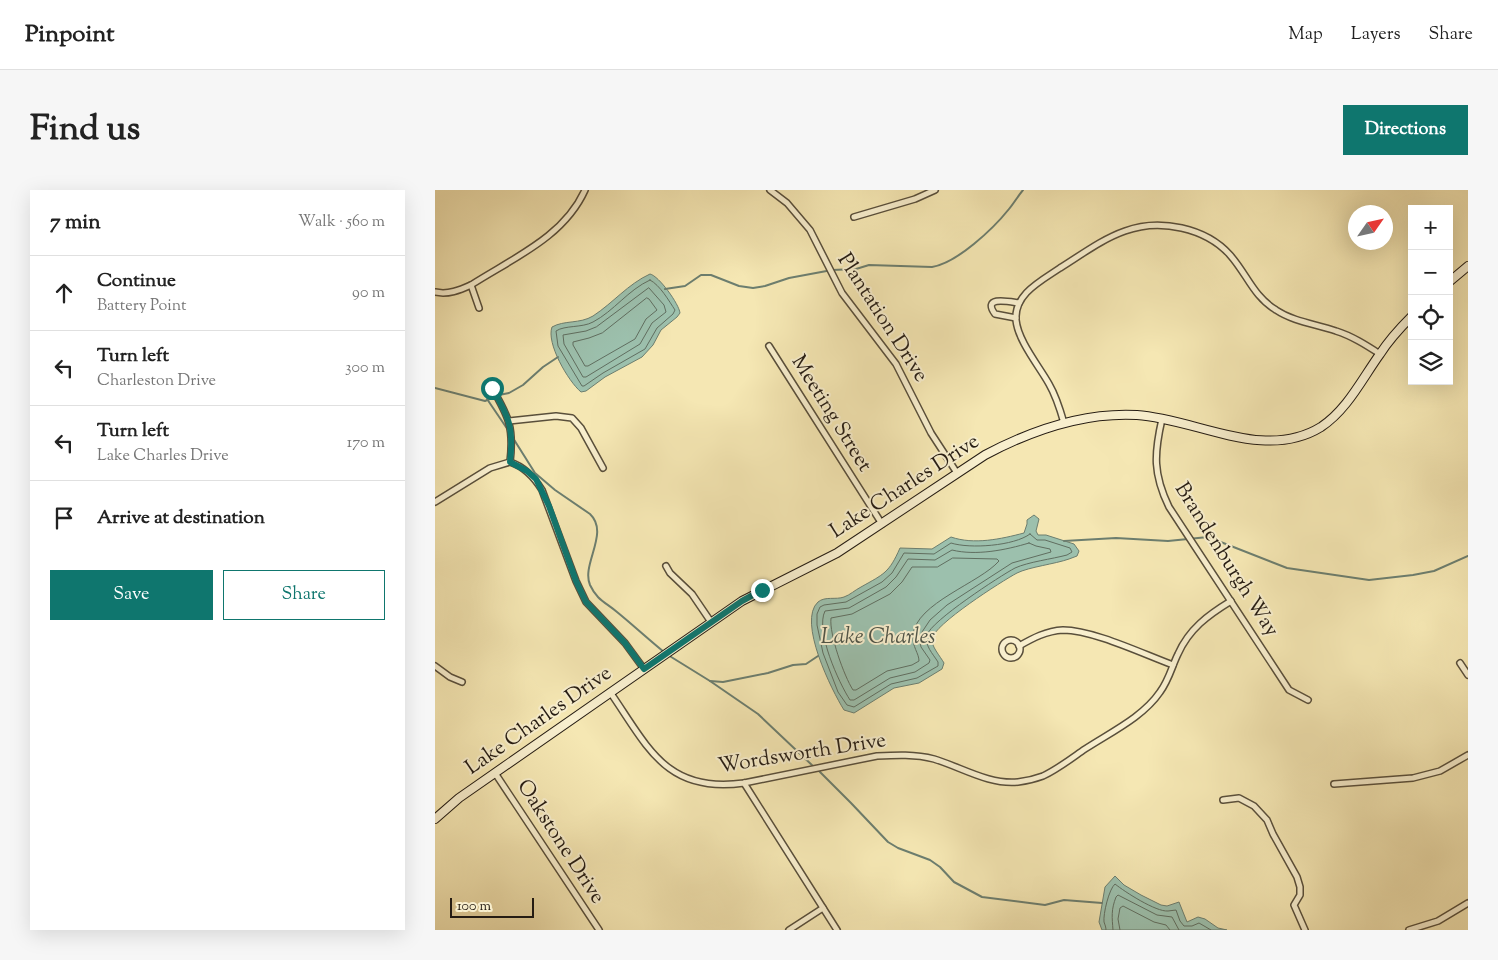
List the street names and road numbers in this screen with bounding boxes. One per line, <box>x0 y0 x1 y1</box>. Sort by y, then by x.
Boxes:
street label: Plantation Drive <box>829 248 935 388</box>
street label: Meeting Street <box>783 350 879 478</box>
street label: Lake Charles Drive <box>824 427 986 547</box>
street label: Brandenburgh Way <box>1166 477 1286 643</box>
street label: Lake Charles Drive <box>460 659 618 783</box>
street label: Wordsworth Drive <box>716 726 888 782</box>
street label: Oakstone Drive <box>508 774 612 910</box>

